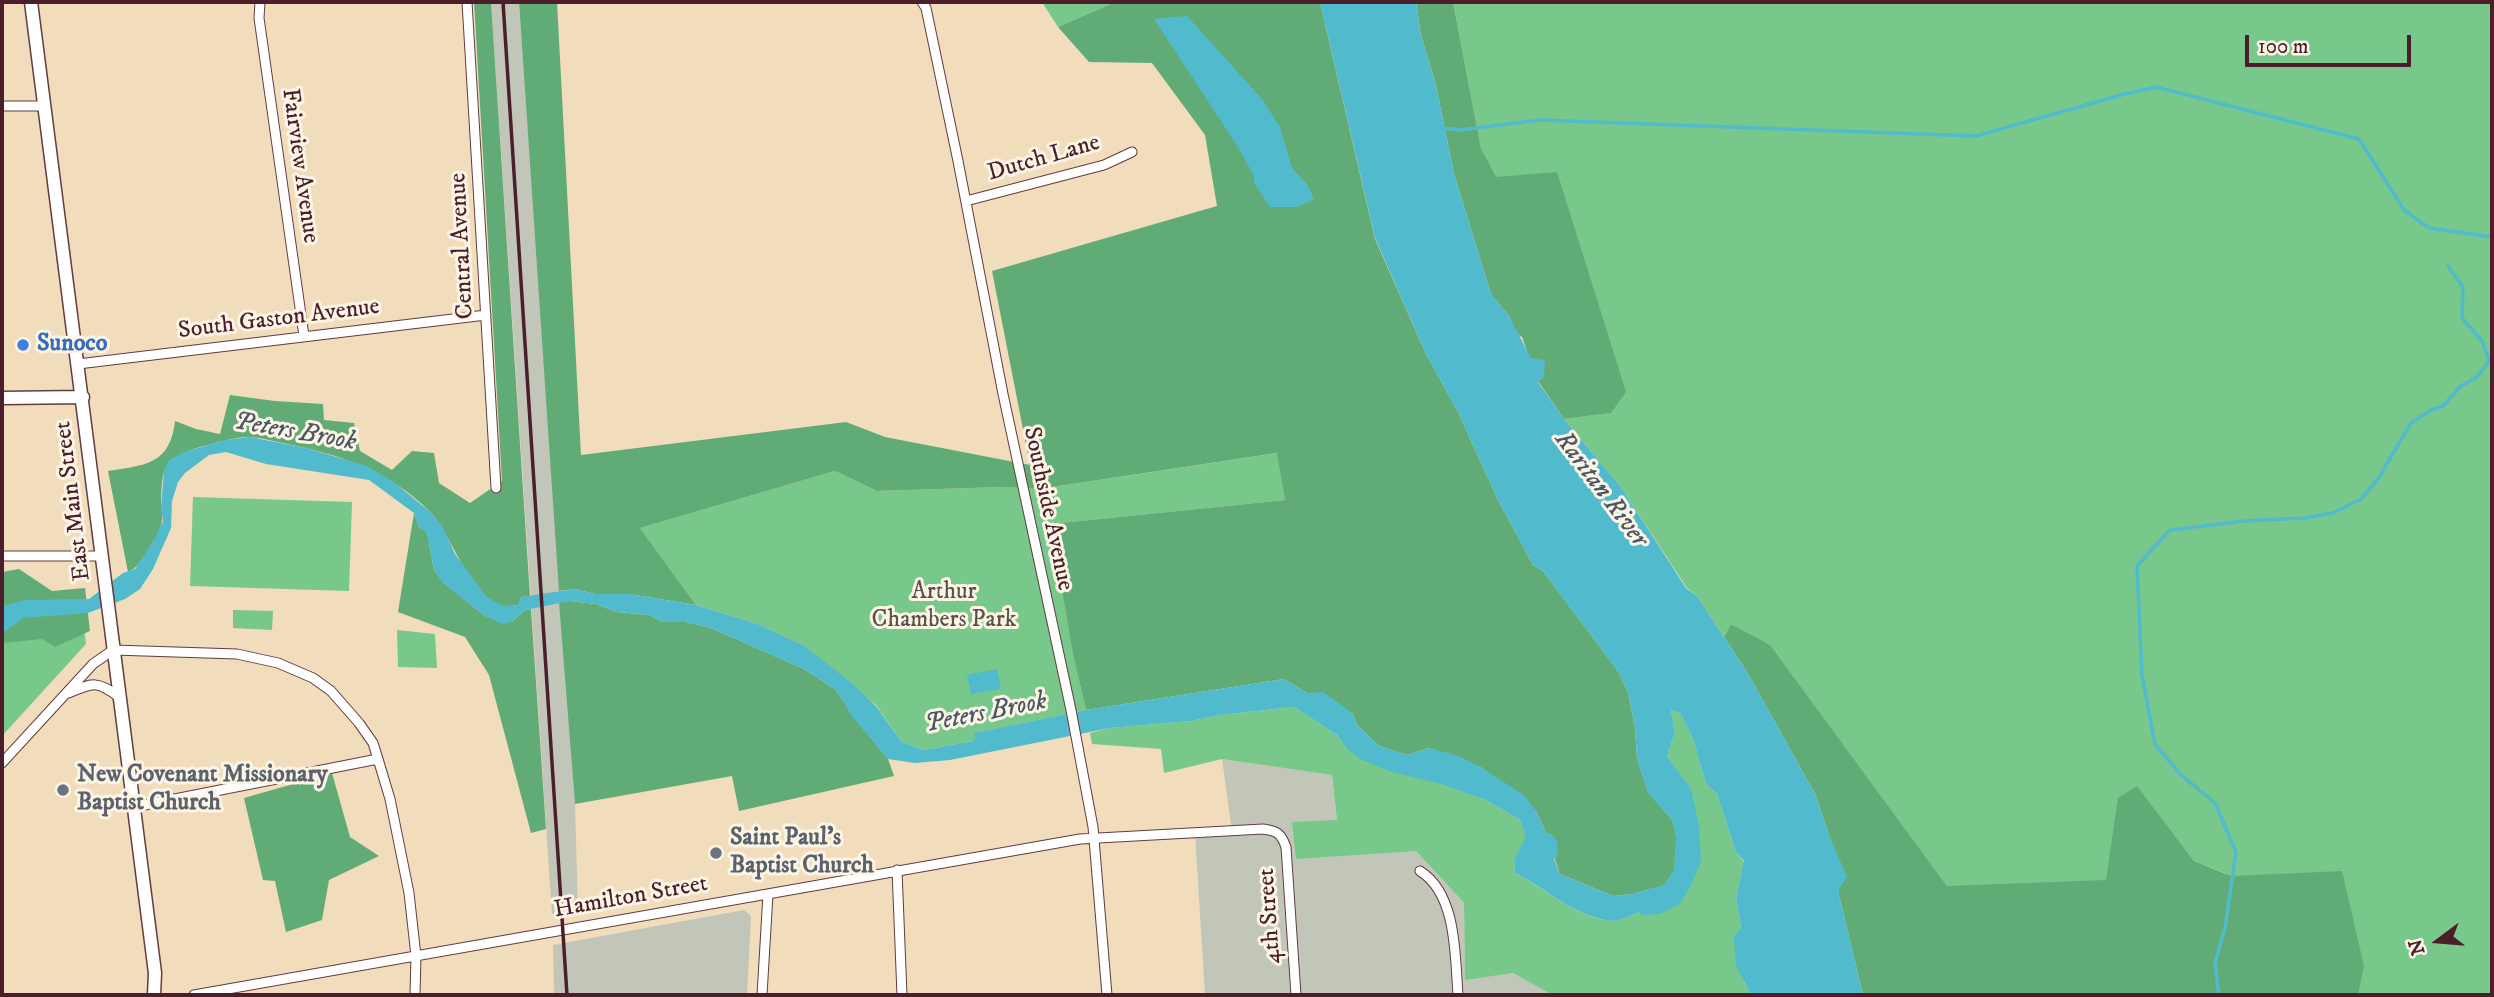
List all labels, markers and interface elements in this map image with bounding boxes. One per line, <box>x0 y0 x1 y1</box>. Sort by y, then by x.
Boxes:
scale bar <box>2249 21 2415 65</box>
text: 100 m <box>2258 34 2309 60</box>
street label: Fairview Avenue <box>274 87 324 245</box>
street label: Dutch Lane <box>985 129 1103 189</box>
street label: Central Avenue <box>445 172 481 320</box>
street label: South Gaston Avenue <box>177 293 381 347</box>
place label: Sunoco <box>37 331 107 359</box>
marker: Sunoco <box>15 337 31 353</box>
water label: Peters Brook <box>231 407 359 459</box>
street label: East Main Street <box>50 419 98 583</box>
street label: Southside Avenue <box>1016 425 1078 593</box>
water label: Raritan River <box>1546 426 1654 554</box>
park label: Arthur Chambers Park <box>872 579 1016 635</box>
water label: Peters Brook <box>922 687 1050 741</box>
place label: New Covenant Missionary Baptist Church <box>77 762 328 818</box>
marker: New Covenant Missionary Baptist Church <box>55 782 71 798</box>
place label: Saint Paul's Baptist Church <box>730 825 874 881</box>
marker: Saint Paul's Baptist Church <box>708 845 724 861</box>
street label: 4th Street <box>1253 867 1289 965</box>
street label: Hamilton Street <box>552 870 710 926</box>
north arrow <box>2403 906 2473 976</box>
text: N <box>2404 936 2431 958</box>

